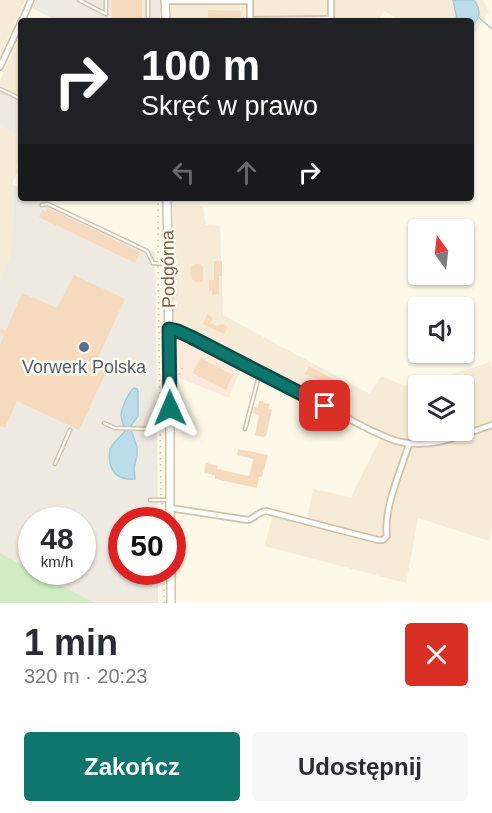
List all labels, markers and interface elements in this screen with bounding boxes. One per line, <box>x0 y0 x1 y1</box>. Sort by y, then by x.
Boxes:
icon: right <box>42 42 120 120</box>
text: 100 m <box>141 42 260 89</box>
text: Skręć w prawo <box>141 91 318 121</box>
icon: left <box>167 156 200 189</box>
icon: ahead <box>230 156 263 189</box>
icon: right <box>293 156 326 189</box>
north arrow <box>408 219 474 285</box>
map controls <box>408 219 474 441</box>
street label: Podgórna <box>157 229 179 308</box>
button: sound <box>408 297 474 363</box>
marker: Vorwerk Polska <box>77 340 91 354</box>
place label: Vorwerk Polska <box>22 357 147 377</box>
button: layers <box>408 375 474 441</box>
position arrow <box>138 376 202 440</box>
pin <box>299 380 350 431</box>
icon: arrive <box>308 389 341 422</box>
speed limit sign: 50 <box>108 507 186 585</box>
text: 48 <box>40 522 74 555</box>
text: km/h <box>41 553 73 570</box>
text: 1 min <box>24 622 118 663</box>
button: close <box>405 623 468 686</box>
text: 320 m · 20:23 <box>24 665 147 687</box>
button: Zakończ <box>24 732 240 801</box>
button: Udostępnij <box>252 732 468 801</box>

